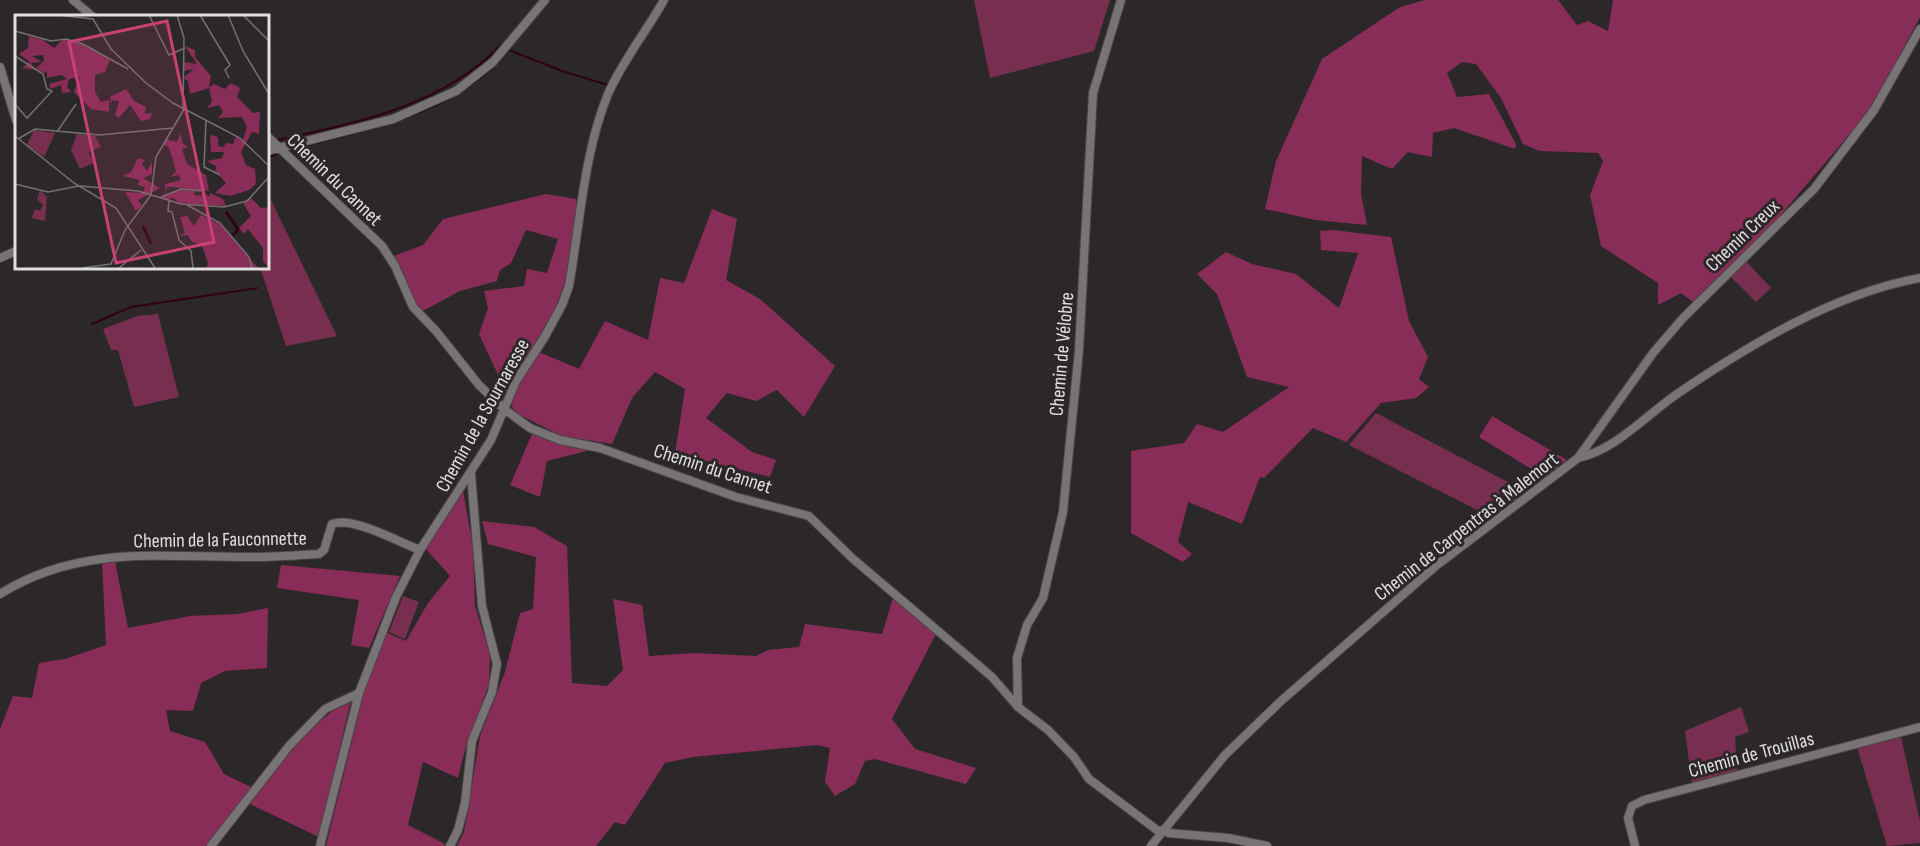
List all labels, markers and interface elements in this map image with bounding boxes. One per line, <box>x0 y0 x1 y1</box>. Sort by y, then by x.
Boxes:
inset map <box>15 15 268 268</box>
street label: Chemin du Cannet <box>282 128 387 231</box>
street label: Chemin Creux <box>1701 194 1785 277</box>
street label: Chemin de Vélobre <box>1045 291 1079 417</box>
street label: Chemin de la Sournaresse <box>431 335 535 496</box>
street label: Chemin du Cannet <box>651 439 775 499</box>
street label: Chemin de Carpentras à Malemort <box>1370 447 1563 606</box>
street label: Chemin de la Fauconnette <box>133 526 307 554</box>
street label: Chemin de Trouillas <box>1686 727 1817 783</box>

